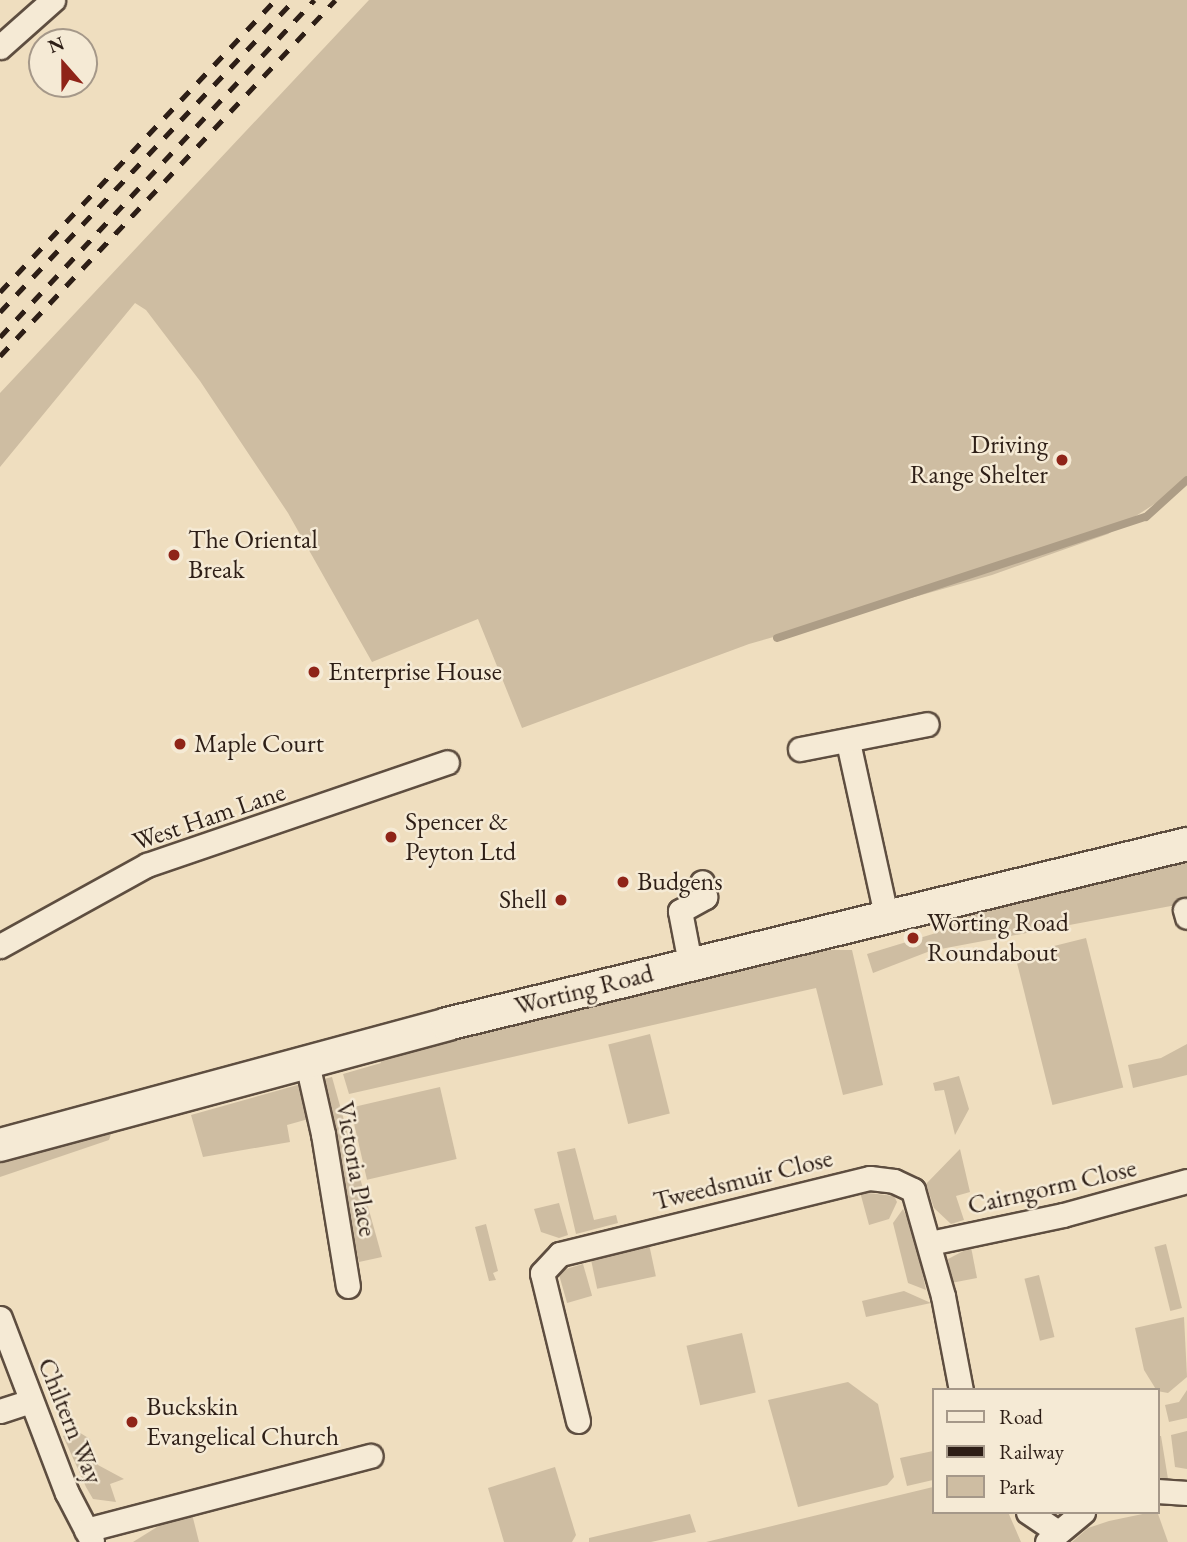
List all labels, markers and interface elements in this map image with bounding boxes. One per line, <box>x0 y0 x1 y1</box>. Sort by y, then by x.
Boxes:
north arrow <box>28 28 98 98</box>
text: N <box>44 30 68 59</box>
place label: Driving Range Shelter <box>910 429 1048 490</box>
marker: Driving Range Shelter <box>1054 452 1070 468</box>
place label: The Oriental Break <box>188 524 318 586</box>
marker: The Oriental Break <box>166 547 182 563</box>
place label: Enterprise House <box>328 656 502 688</box>
marker: Enterprise House <box>306 664 322 680</box>
place label: Maple Court <box>194 728 324 760</box>
marker: Maple Court <box>172 736 188 752</box>
street label: West Ham Lane <box>129 776 289 858</box>
place label: Spencer & Peyton Ltd <box>405 806 516 868</box>
marker: Spencer & Peyton Ltd <box>383 829 399 845</box>
place label: Budgens <box>637 866 723 898</box>
marker: Budgens <box>615 874 631 890</box>
place label: Shell <box>499 884 547 916</box>
marker: Shell <box>553 892 569 908</box>
place label: Worting Road Roundabout <box>927 907 1069 968</box>
marker: Worting Road Roundabout <box>905 930 921 946</box>
street label: Worting Road <box>511 958 657 1022</box>
street label: Victoria Place <box>329 1099 383 1239</box>
street label: Tweedsmuir Close <box>650 1143 836 1217</box>
street label: Cairngorm Close <box>965 1152 1139 1222</box>
street label: Chiltern Way <box>31 1353 109 1489</box>
legend <box>932 1388 1159 1514</box>
place label: Buckskin Evangelical Church <box>146 1391 339 1452</box>
text: Road <box>999 1403 1043 1430</box>
marker: Buckskin Evangelical Church <box>124 1414 140 1430</box>
text: Railway <box>999 1438 1064 1465</box>
text: Park <box>999 1473 1035 1500</box>

